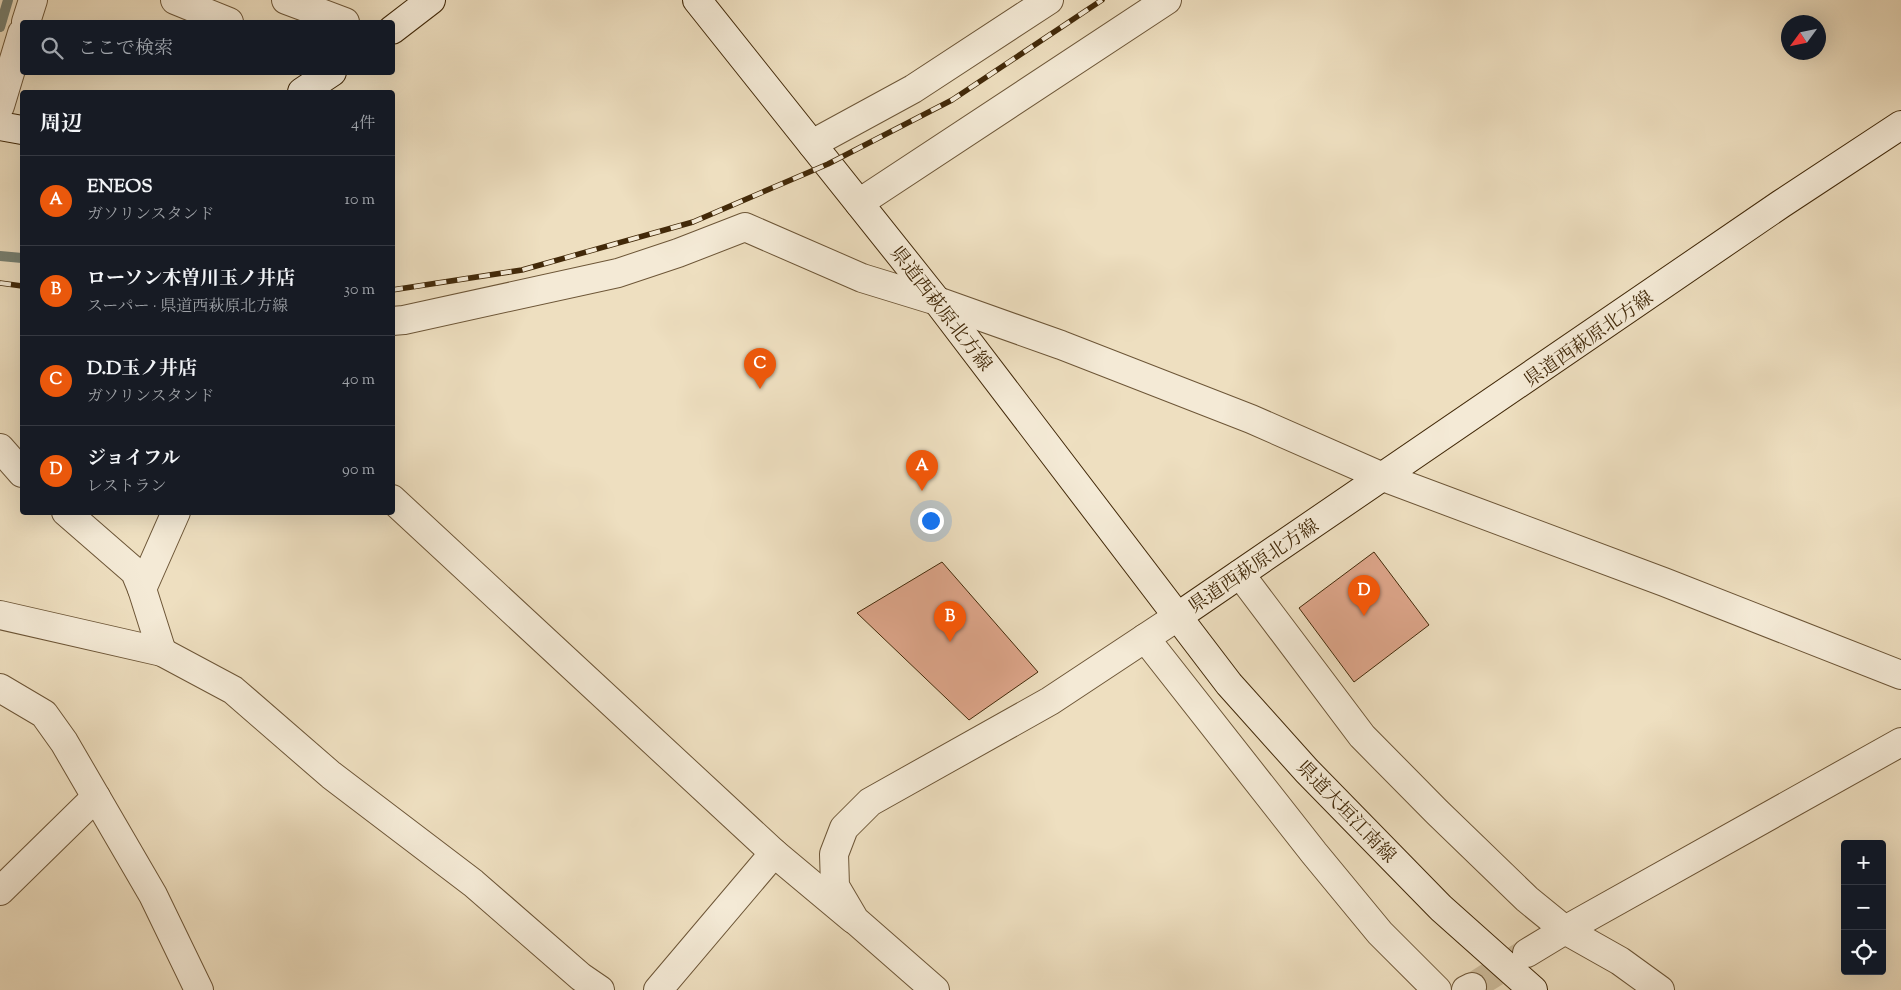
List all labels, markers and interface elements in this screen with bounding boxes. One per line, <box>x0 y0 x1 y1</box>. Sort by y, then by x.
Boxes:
north arrow <box>1781 15 1826 60</box>
search box <box>20 20 395 75</box>
icon: search <box>38 34 66 62</box>
text: ここで検索 <box>78 36 173 63</box>
text: 周辺 <box>40 110 82 140</box>
text: 4件 <box>351 113 375 136</box>
text: ENEOS <box>87 174 153 201</box>
text: A <box>50 189 63 212</box>
text: 10 m <box>345 189 375 212</box>
text: ガソリンスタンド <box>87 204 215 227</box>
street label: 県道西萩原北方線 <box>883 241 997 378</box>
text: ローソン木曽川玉ノ井店 <box>87 266 295 293</box>
text: B <box>51 279 61 302</box>
text: 30 m <box>344 279 375 302</box>
street label: 県道西萩原北方線 <box>1519 285 1659 395</box>
text: スーパー · 県道西萩原北方線 <box>87 296 288 319</box>
pin: C <box>744 348 776 389</box>
text: D.D玉ノ井店 <box>87 356 197 383</box>
text: C <box>50 369 62 392</box>
text: 40 m <box>342 369 375 392</box>
text: ガソリンスタンド <box>87 386 215 409</box>
text: ジョイフル <box>87 446 180 473</box>
pin: A <box>906 450 938 491</box>
text: D <box>50 459 62 482</box>
text: 90 m <box>342 459 375 482</box>
text: レストラン <box>87 476 167 499</box>
your location <box>918 508 944 534</box>
street label: 県道西萩原北方線 <box>1184 513 1325 621</box>
pin: D <box>1348 575 1380 616</box>
pin: B <box>934 601 966 642</box>
street label: 県道大垣江南線 <box>1289 756 1401 870</box>
map controls <box>1841 840 1886 975</box>
button: + <box>1841 840 1886 885</box>
button: − <box>1841 885 1886 930</box>
button: locate <box>1841 930 1886 975</box>

